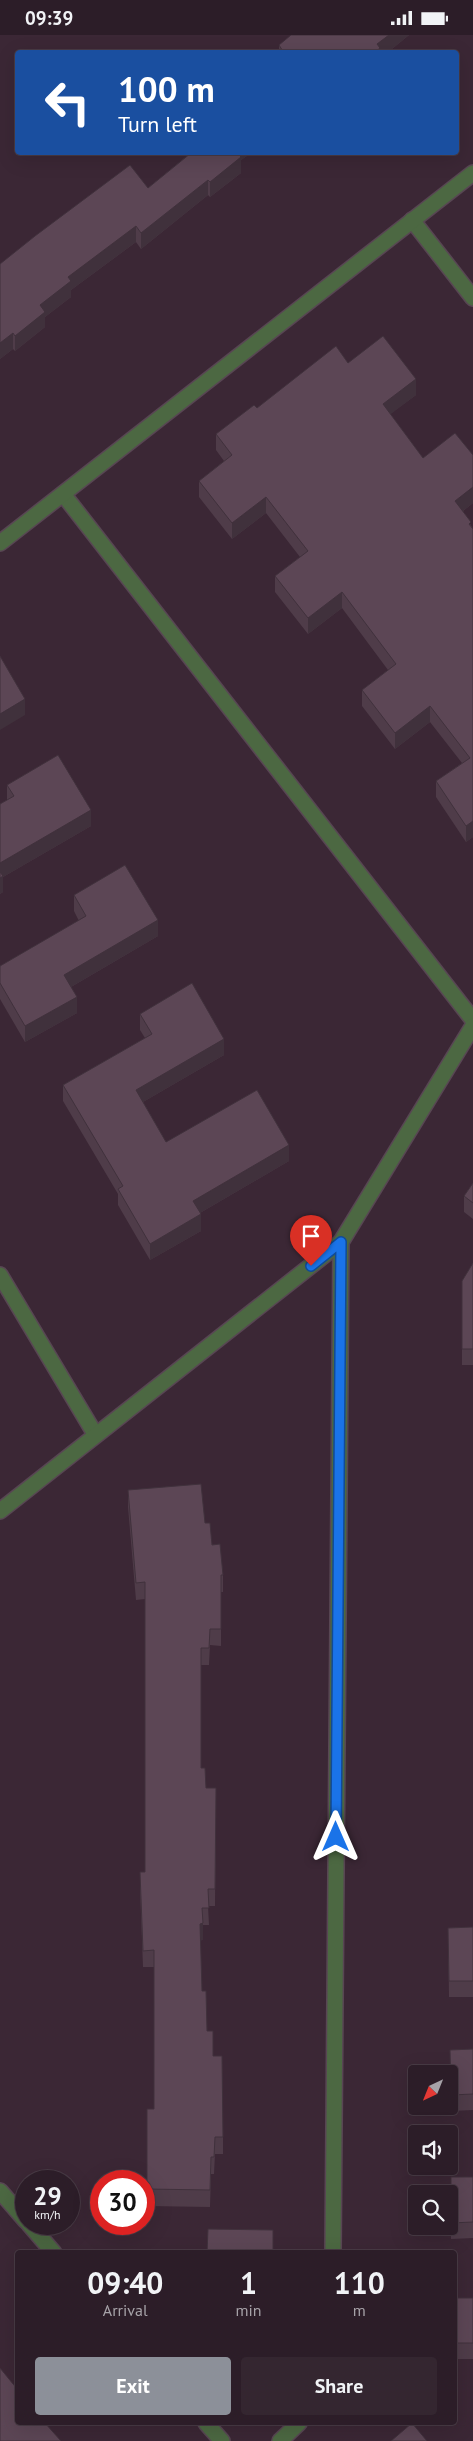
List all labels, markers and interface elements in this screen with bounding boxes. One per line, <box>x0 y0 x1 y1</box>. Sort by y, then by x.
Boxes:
text: 09:39 <box>25 6 73 30</box>
text: 100 m <box>118 66 215 112</box>
icon: left <box>35 70 100 135</box>
text: Turn left <box>118 110 197 138</box>
pin <box>290 1215 332 1266</box>
icon: arrive <box>297 1222 325 1250</box>
position arrow <box>309 1810 361 1862</box>
north arrow <box>408 2065 458 2115</box>
map controls <box>408 2065 458 2235</box>
button: sound <box>408 2125 458 2175</box>
speed limit sign: 30 <box>90 2170 155 2235</box>
text: 29 <box>33 2180 62 2212</box>
button: search <box>408 2185 458 2235</box>
text: km/h <box>34 2207 61 2222</box>
text: 09:40 <box>87 2263 163 2302</box>
text: 1 <box>240 2263 257 2302</box>
text: 110 <box>334 2263 385 2302</box>
text: Arrival <box>103 2300 148 2320</box>
text: min <box>236 2300 262 2320</box>
text: m <box>353 2300 366 2320</box>
button: Exit <box>35 2357 231 2415</box>
button: Share <box>241 2357 437 2415</box>

